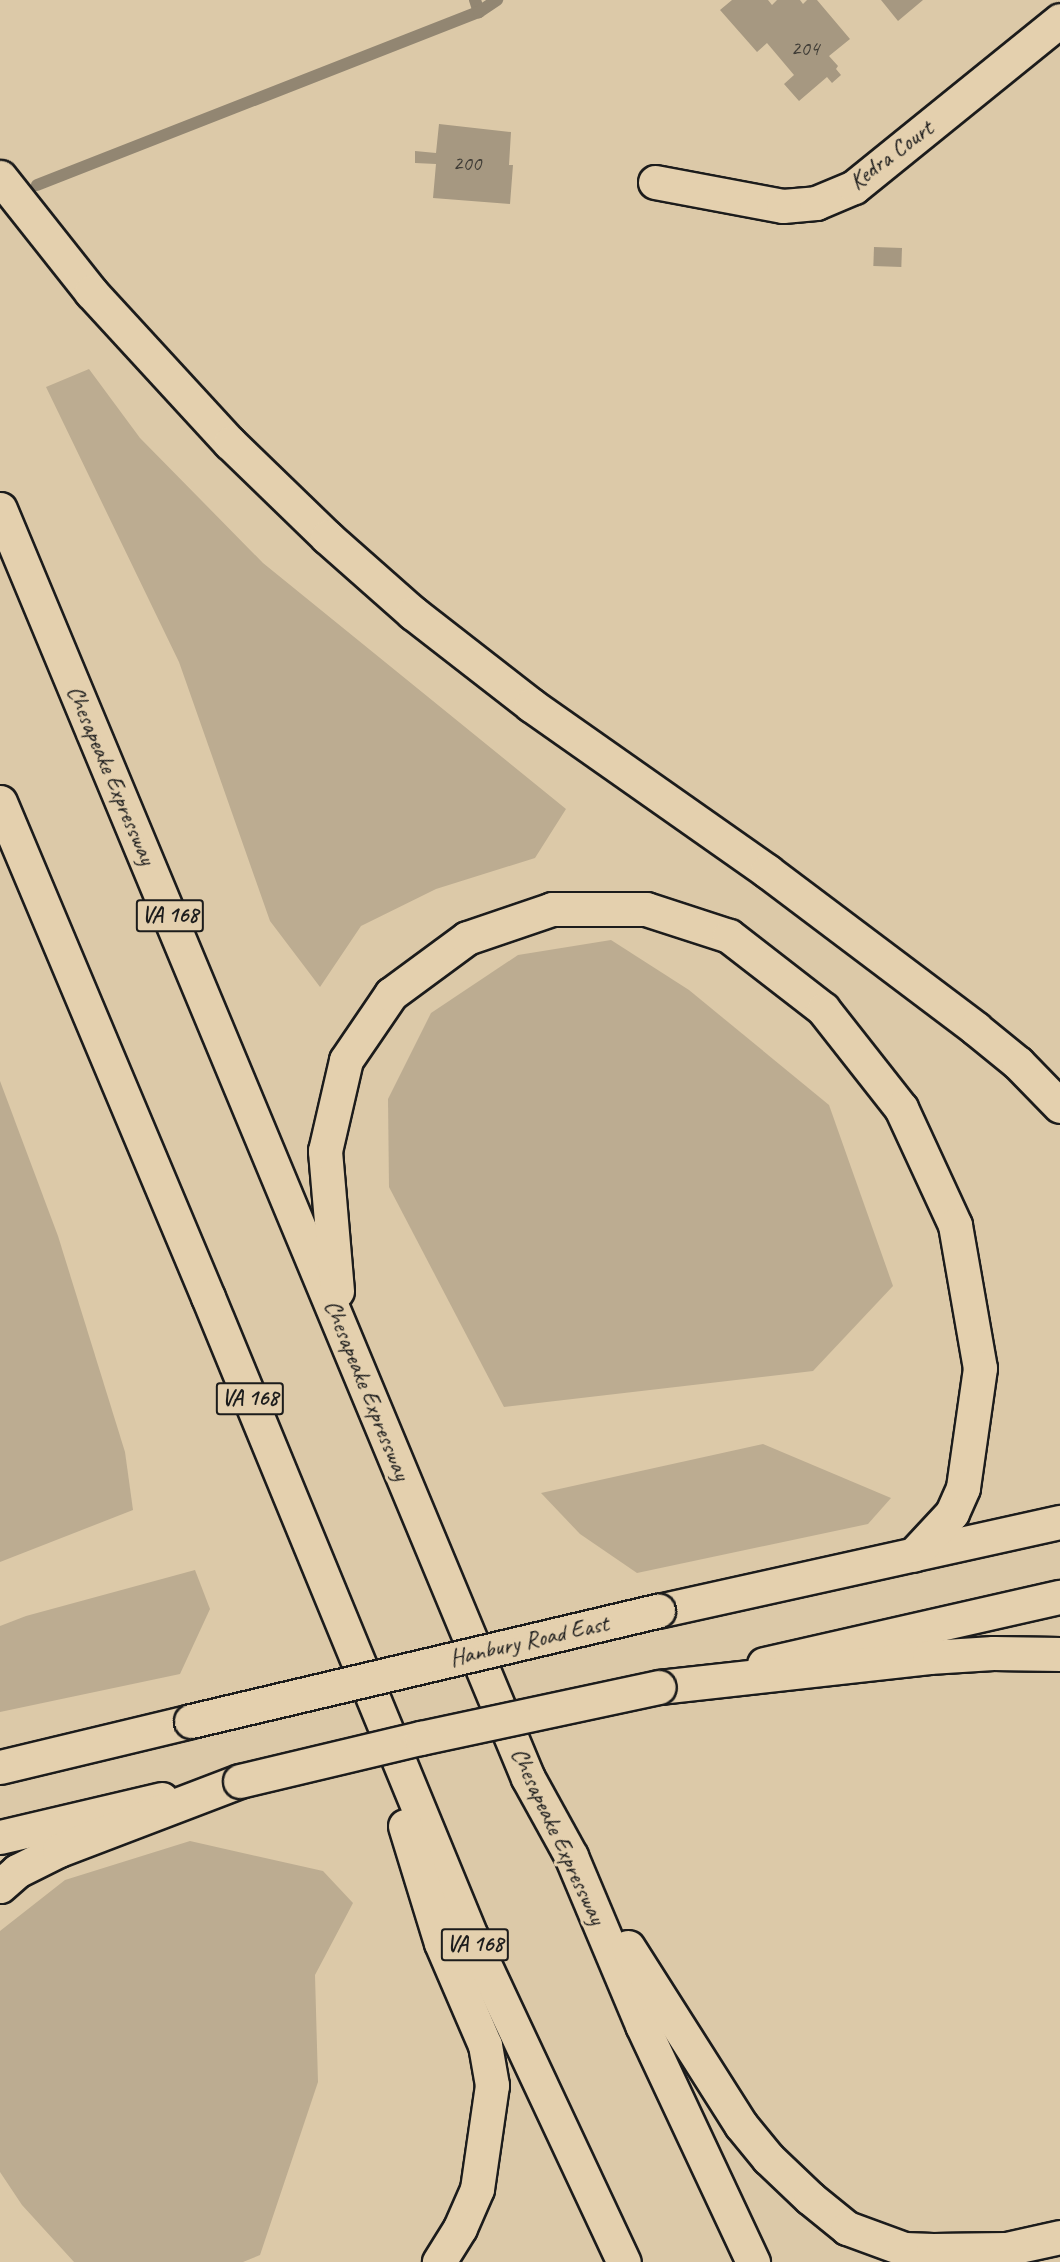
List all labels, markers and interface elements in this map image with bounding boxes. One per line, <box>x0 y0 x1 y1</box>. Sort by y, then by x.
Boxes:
house number: 204 <box>791 35 819 61</box>
street label: Kedra Court <box>843 114 939 196</box>
house number: 200 <box>453 150 481 176</box>
street label: Chesapeake Expressway <box>60 681 162 869</box>
road number: VA 168 <box>136 897 204 935</box>
street label: Chesapeake Expressway <box>318 1296 416 1484</box>
road number: VA 168 <box>216 1380 284 1418</box>
street label: Hanbury Road East <box>447 1609 611 1673</box>
street label: Chesapeake Expressway <box>505 1743 611 1929</box>
road number: VA 168 <box>440 1926 510 1964</box>

